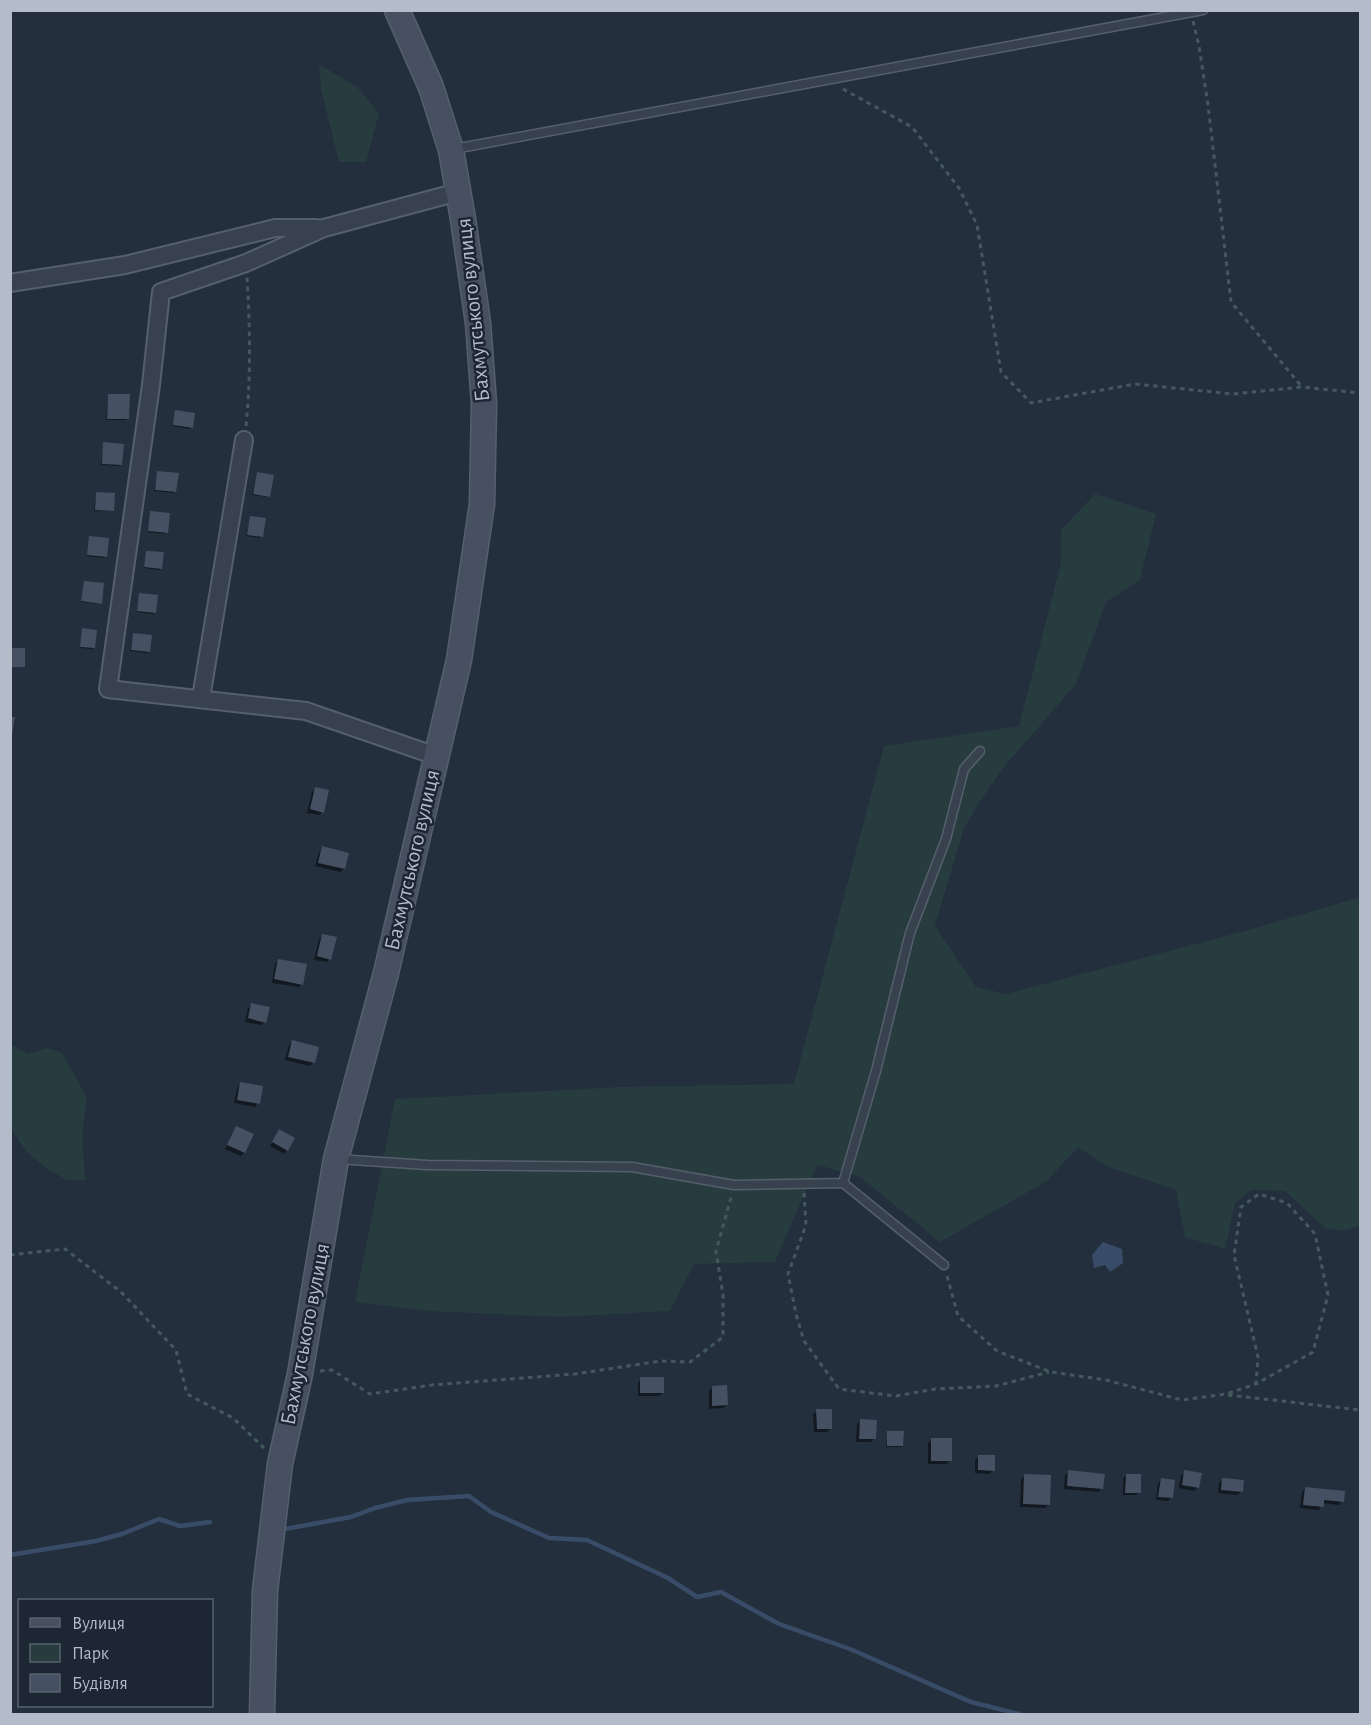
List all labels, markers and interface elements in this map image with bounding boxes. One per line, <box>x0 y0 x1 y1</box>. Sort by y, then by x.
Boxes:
street label: Бахмутського вулиця <box>452 217 494 403</box>
street label: Бахмутського вулиця <box>381 768 443 952</box>
street label: Бахмутського вулиця <box>277 1241 333 1427</box>
legend <box>18 1599 213 1707</box>
text: Вулиця <box>72 1615 125 1633</box>
text: Парк <box>72 1645 110 1663</box>
text: Будівля <box>72 1675 128 1693</box>

